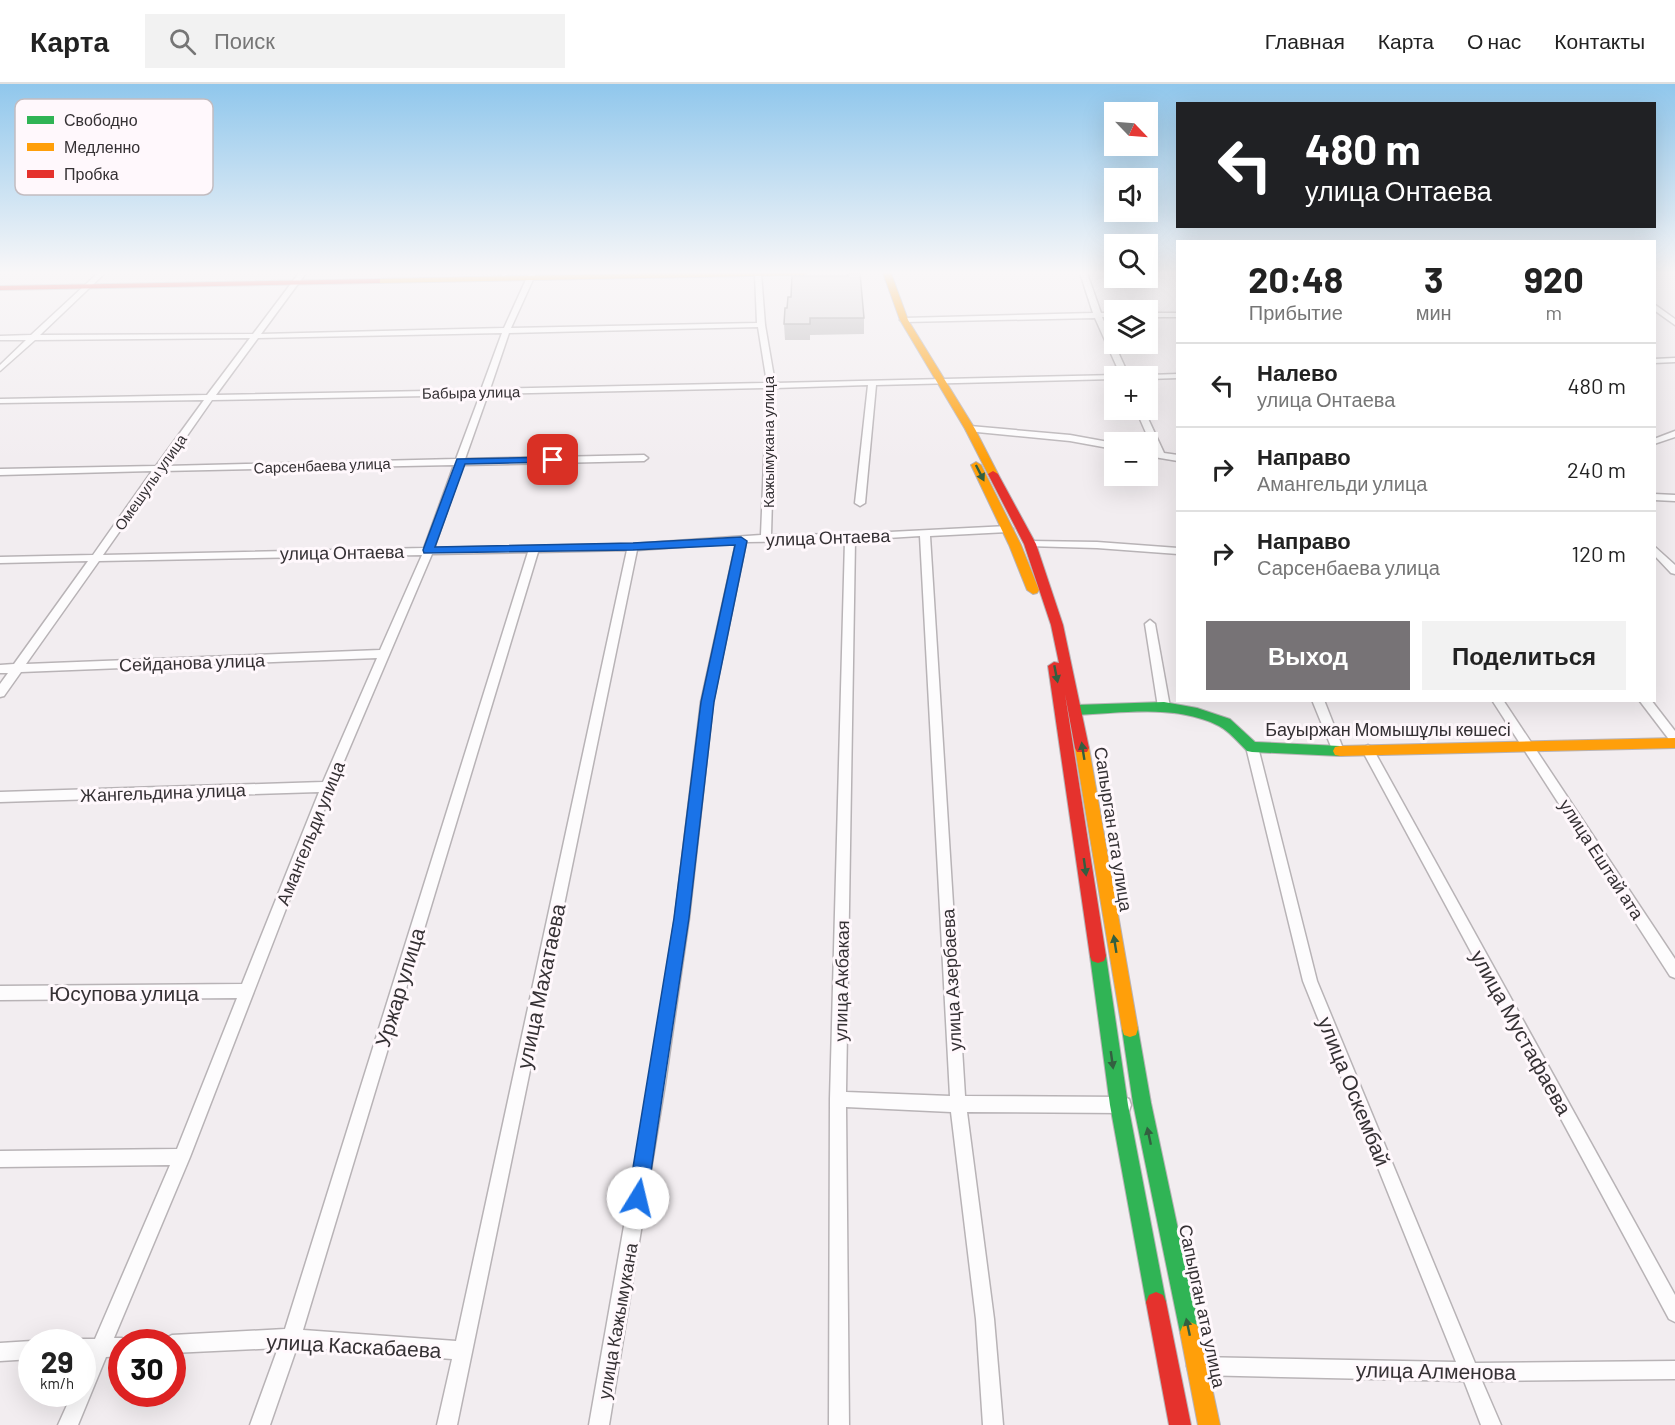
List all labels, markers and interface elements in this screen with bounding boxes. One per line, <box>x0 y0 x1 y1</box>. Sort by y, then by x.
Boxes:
search box <box>145 14 565 68</box>
text: Карта <box>30 24 109 58</box>
icon: search <box>166 25 199 58</box>
text: Поиск <box>214 27 275 53</box>
text: Главная <box>1265 28 1345 53</box>
text: Карта <box>1378 28 1434 53</box>
text: О нас <box>1467 28 1521 53</box>
text: Контакты <box>1554 28 1645 53</box>
legend <box>15 99 213 195</box>
north arrow <box>1104 102 1158 156</box>
map controls <box>1104 102 1158 486</box>
text: Свободно <box>64 110 138 129</box>
text: 480 m <box>1305 123 1421 173</box>
icon: left <box>1206 126 1284 204</box>
text: Медленно <box>64 137 140 156</box>
text: Пробка <box>64 164 119 183</box>
button: sound <box>1104 168 1158 222</box>
text: улица Онтаева <box>1305 174 1492 206</box>
button: search <box>1104 234 1158 288</box>
text: 20:48 <box>1248 257 1343 300</box>
text: 3 <box>1424 257 1443 300</box>
text: 920 <box>1524 257 1584 300</box>
button: layers <box>1104 300 1158 354</box>
text: Прибытие <box>1249 300 1343 324</box>
text: мин <box>1416 300 1452 324</box>
text: m <box>1546 300 1562 324</box>
text: Налево <box>1257 359 1338 385</box>
button: + <box>1104 366 1158 420</box>
icon: left <box>1206 369 1239 402</box>
text: 480 m <box>1567 372 1626 398</box>
street label: Кажымукана улица <box>759 375 777 508</box>
street label: Бабыра улица <box>422 382 521 402</box>
text: улица Онтаева <box>1257 387 1395 411</box>
street label: Омешулы улица <box>110 430 190 534</box>
button: − <box>1104 432 1158 486</box>
pin <box>527 434 578 485</box>
icon: arrive <box>536 443 569 476</box>
text: Направо <box>1257 443 1351 469</box>
icon: right <box>1206 453 1239 486</box>
street label: Сарсенбаева улица <box>253 454 391 476</box>
text: 240 m <box>1567 456 1626 482</box>
one-way arrow <box>975 465 984 482</box>
text: Амангельди улица <box>1257 471 1427 495</box>
street label: улица Онтаева <box>765 524 892 550</box>
text: Направо <box>1257 527 1351 553</box>
icon: right <box>1206 537 1239 570</box>
street label: улица Онтаева <box>280 540 405 564</box>
text: 120 m <box>1571 540 1626 566</box>
text: Сарсенбаева улица <box>1257 555 1440 579</box>
button: Выход <box>1206 621 1410 690</box>
button: Поделиться <box>1422 621 1626 690</box>
street label: Сейданова улица <box>119 648 266 676</box>
one-way arrow <box>1052 665 1061 684</box>
street label: Бауыржан Момышұлы көшесі <box>1265 718 1511 740</box>
one-way arrow <box>1079 742 1088 761</box>
street label: Сапырган ата улица <box>1090 745 1138 914</box>
street label: Амангельди улица <box>271 757 349 908</box>
street label: Жангельдина улица <box>80 778 247 806</box>
street label: улица Ештай ата <box>1555 795 1650 924</box>
one-way arrow <box>1080 858 1089 877</box>
street label: улица Махатаева <box>510 901 570 1071</box>
street label: улица Азербаева <box>936 907 966 1052</box>
street label: улица Акбакая <box>829 920 853 1042</box>
street label: Уржар улица <box>369 924 429 1050</box>
one-way arrow <box>1111 934 1120 953</box>
street label: улица Мустафаева <box>1466 945 1578 1119</box>
street label: Юсупова улица <box>49 980 199 1005</box>
street label: улица Оскембай <box>1314 1013 1396 1169</box>
one-way arrow <box>1108 1051 1117 1070</box>
one-way arrow <box>1143 1127 1153 1145</box>
position arrow <box>606 1166 670 1230</box>
street label: Сапырган ата улица <box>1175 1222 1231 1391</box>
street label: улица Кажымукана <box>592 1240 642 1401</box>
one-way arrow <box>1183 1317 1192 1336</box>
street label: улица Каскабаева <box>266 1328 442 1362</box>
speed limit sign: 30 <box>108 1329 186 1407</box>
text: 29 <box>41 1343 73 1379</box>
street label: улица Алменова <box>1356 1356 1517 1384</box>
text: km/h <box>40 1374 74 1392</box>

